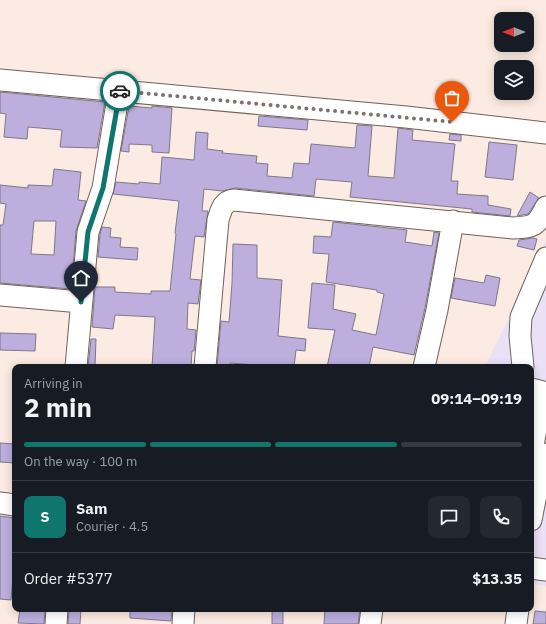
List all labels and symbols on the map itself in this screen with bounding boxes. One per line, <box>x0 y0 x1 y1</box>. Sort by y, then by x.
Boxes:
north arrow <box>494 12 534 52</box>
courier <box>100 71 140 111</box>
pin <box>435 81 469 122</box>
pin <box>64 261 98 302</box>

